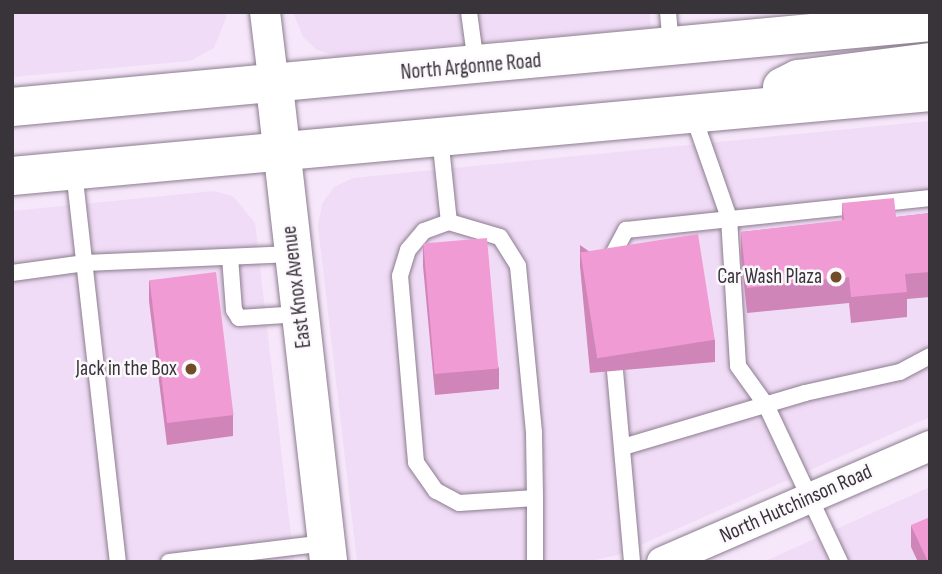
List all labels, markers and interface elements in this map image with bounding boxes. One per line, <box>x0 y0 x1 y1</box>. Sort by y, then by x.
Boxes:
street label: North Argonne Road <box>400 48 542 86</box>
street label: East Knox Avenue <box>277 224 317 350</box>
place label: Car Wash Plaza <box>717 264 822 290</box>
marker: Car Wash Plaza <box>828 269 844 285</box>
place label: Jack in the Box <box>76 356 177 382</box>
marker: Jack in the Box <box>183 361 199 377</box>
street label: North Hutchinson Road <box>716 459 876 549</box>

